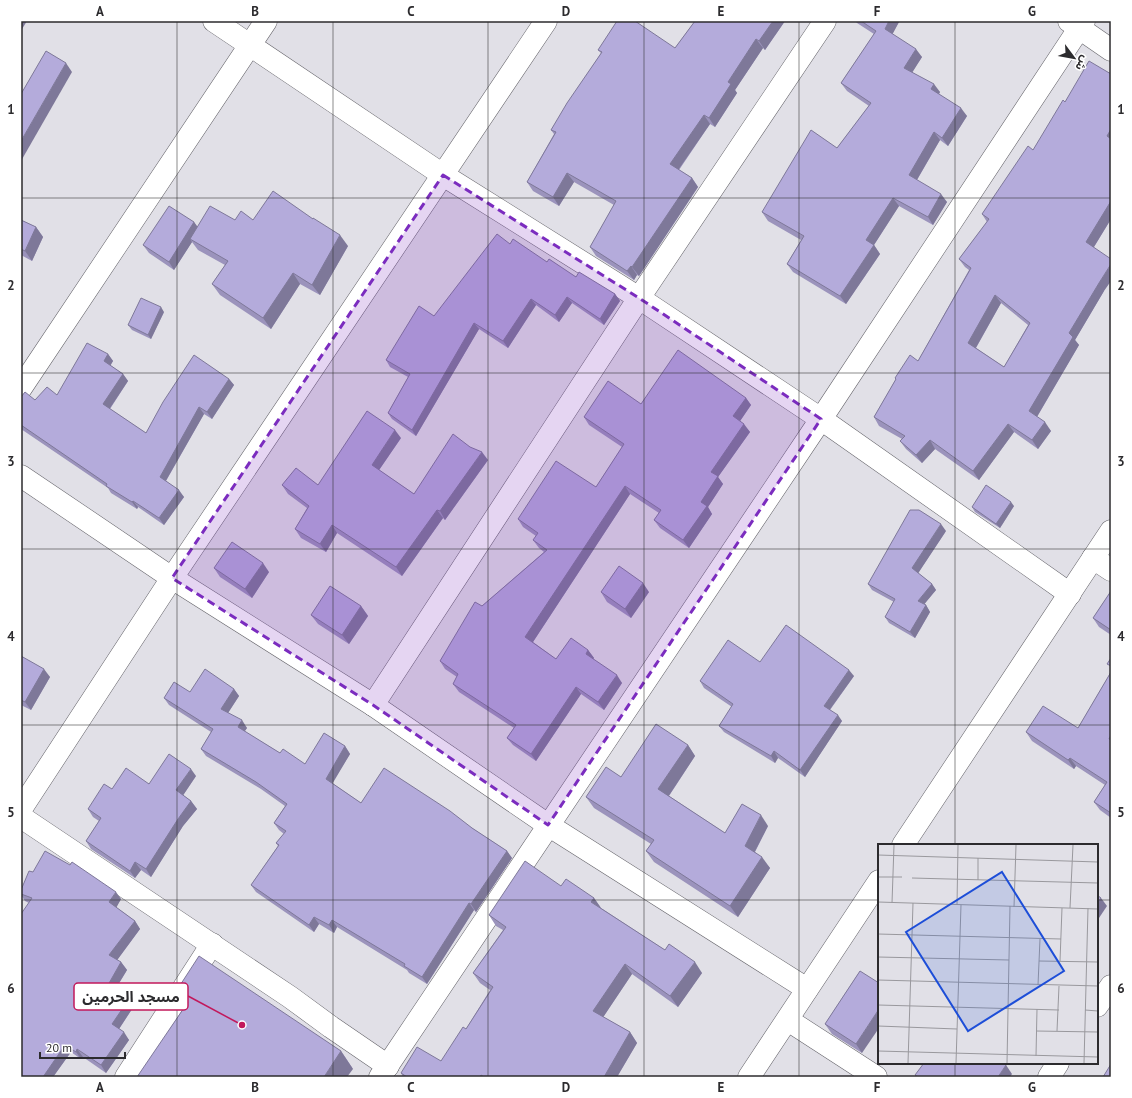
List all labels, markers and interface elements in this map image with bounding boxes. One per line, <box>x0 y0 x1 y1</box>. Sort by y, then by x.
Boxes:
text: A <box>96 3 104 20</box>
text: B <box>251 3 259 20</box>
text: C <box>407 3 415 20</box>
text: D <box>562 3 570 20</box>
text: E <box>718 3 725 20</box>
text: F <box>874 3 881 20</box>
text: G <box>1028 3 1036 20</box>
north arrow <box>1054 38 1094 78</box>
text: ش <box>1073 53 1092 73</box>
text: 1 <box>7 101 15 118</box>
text: 1 <box>1117 101 1125 118</box>
text: 2 <box>7 277 15 294</box>
text: 2 <box>1117 277 1125 294</box>
text: 3 <box>7 453 15 470</box>
text: 3 <box>1117 453 1125 470</box>
text: 4 <box>7 628 15 645</box>
text: 4 <box>1117 628 1125 645</box>
text: 5 <box>7 804 15 821</box>
text: 5 <box>1117 804 1125 821</box>
inset map <box>878 844 1098 1064</box>
text: 6 <box>7 980 15 997</box>
text: 6 <box>1117 980 1125 997</box>
callout: مسجد الحرمين <box>74 983 188 1010</box>
text: مسجد الحرمين <box>82 987 180 1006</box>
scale bar <box>40 1034 125 1060</box>
text: 20 m <box>46 1040 72 1055</box>
text: A <box>96 1079 104 1096</box>
text: B <box>251 1079 259 1096</box>
text: C <box>407 1079 415 1096</box>
text: D <box>562 1079 570 1096</box>
text: E <box>718 1079 725 1096</box>
text: F <box>874 1079 881 1096</box>
text: G <box>1028 1079 1036 1096</box>

